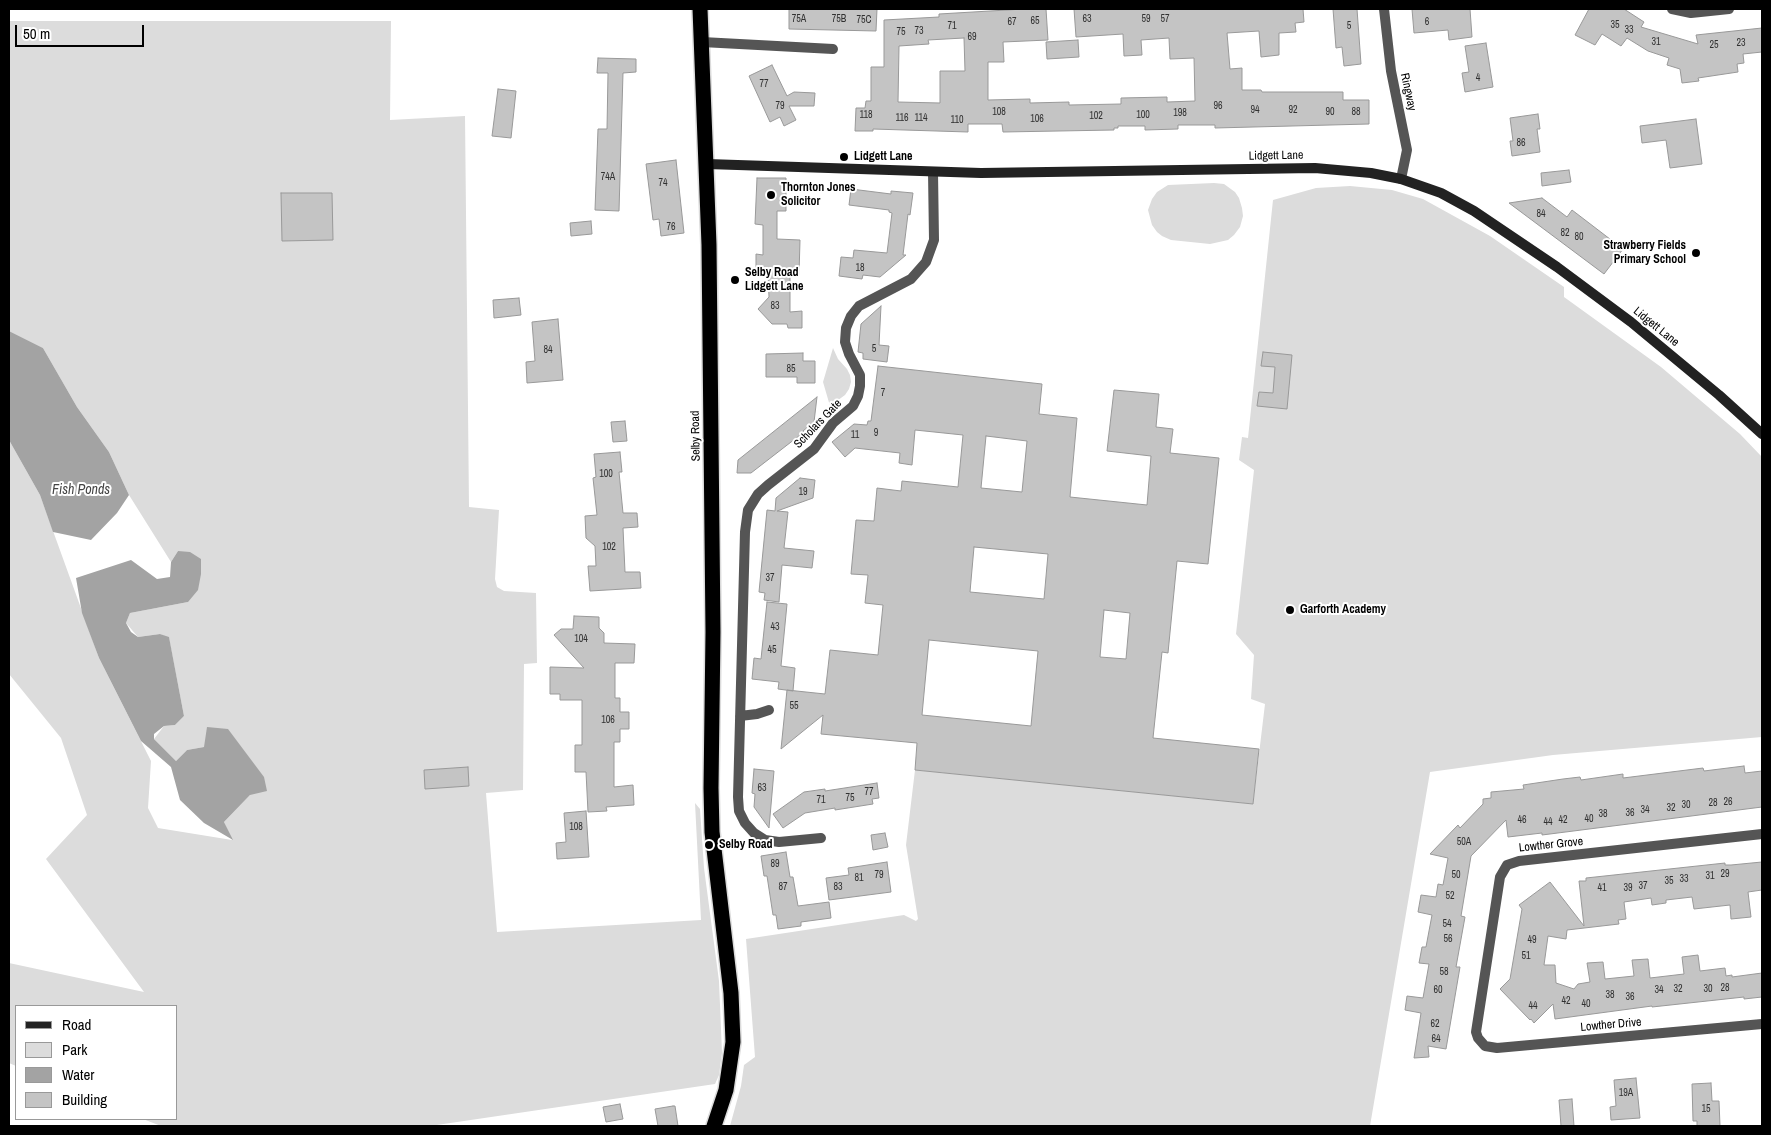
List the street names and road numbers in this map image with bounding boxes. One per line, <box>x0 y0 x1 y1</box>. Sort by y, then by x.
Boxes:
street label: Ringway <box>1397 72 1419 112</box>
street label: Lidgett Lane <box>1249 148 1303 164</box>
street label: Lidgett Lane <box>1630 304 1682 350</box>
street label: Scholars Gate <box>791 397 845 451</box>
street label: Selby Road <box>688 410 704 462</box>
street label: Lowther Grove <box>1518 834 1584 856</box>
street label: Lowther Drive <box>1580 1015 1642 1035</box>

